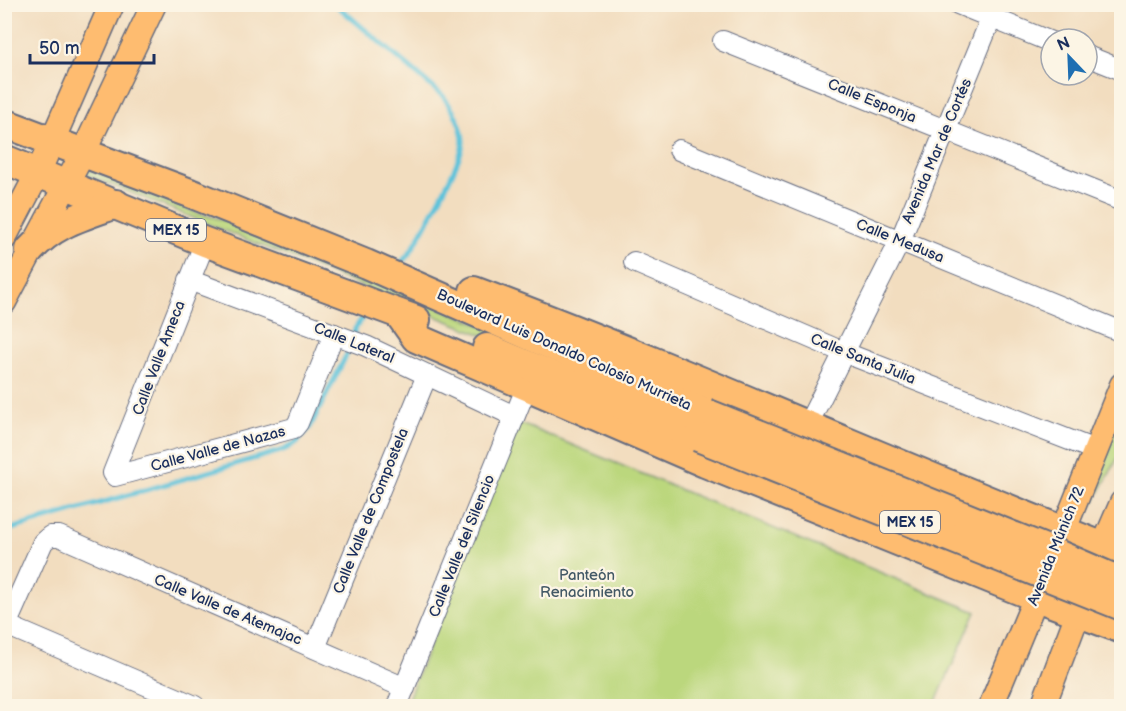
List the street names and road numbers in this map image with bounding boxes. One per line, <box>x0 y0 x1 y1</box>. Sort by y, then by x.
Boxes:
street label: Calle Esponja <box>825 75 919 127</box>
street label: Avenida Mar de Cortés <box>898 75 976 226</box>
street label: Calle Medusa <box>853 215 947 267</box>
road number: MEX 15 <box>146 219 206 241</box>
street label: Boulevard Luis Donaldo Colosio Murrieta <box>434 285 694 415</box>
street label: Calle Valle Ameca <box>128 298 190 418</box>
street label: Calle Lateral <box>311 318 397 368</box>
street label: Calle Santa Julia <box>808 329 918 389</box>
street label: Calle Valle de Nazas <box>149 422 288 476</box>
street label: Calle Valle de Compostela <box>329 425 413 597</box>
street label: Calle Valle del Silencio <box>425 472 499 620</box>
street label: Avenida Múnich 72 <box>1023 483 1089 608</box>
road number: MEX 15 <box>880 511 940 533</box>
street label: Calle Valle de Atemajac <box>151 570 305 650</box>

